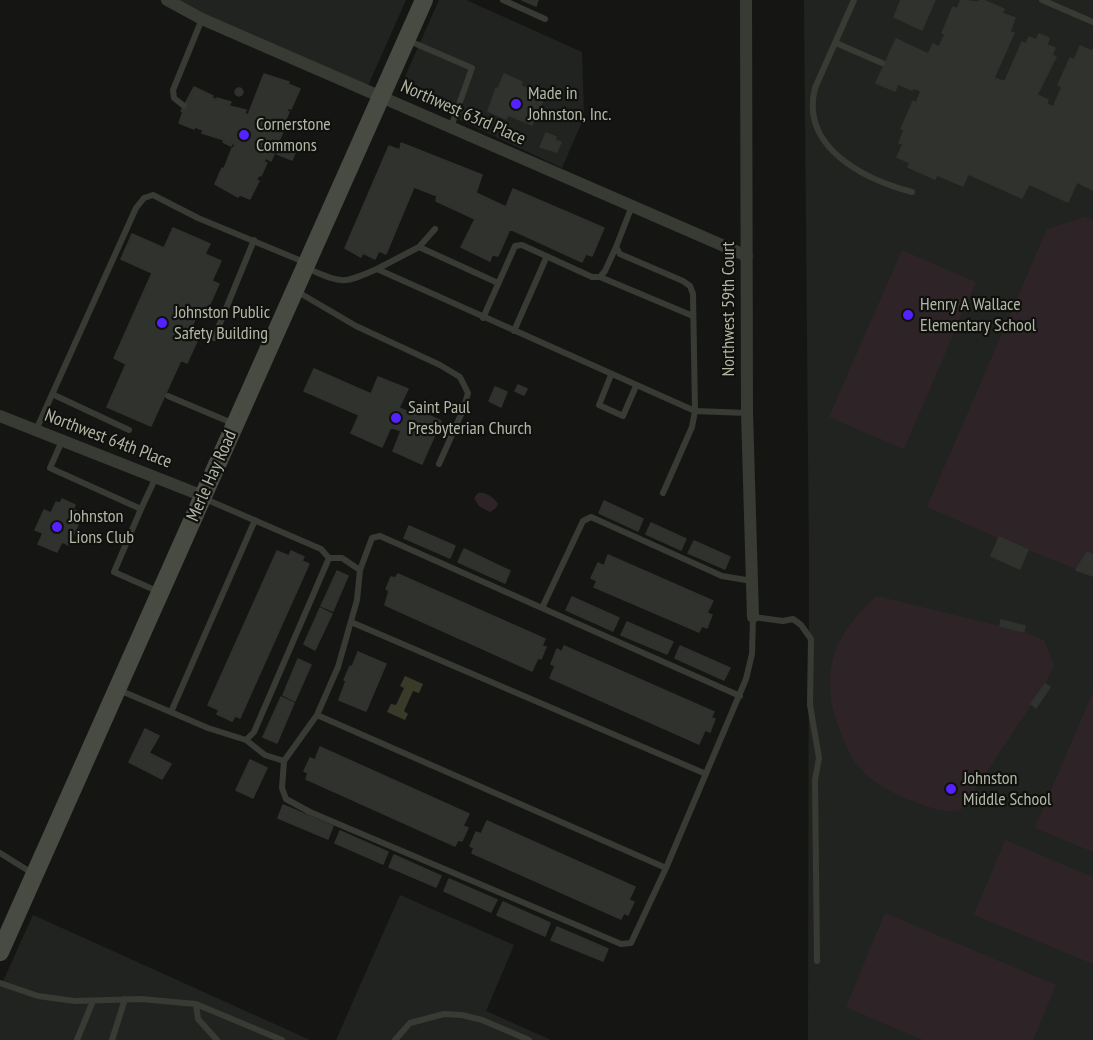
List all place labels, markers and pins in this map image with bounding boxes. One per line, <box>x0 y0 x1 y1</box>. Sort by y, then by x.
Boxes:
place label: Made in Johnston, Inc. <box>528 83 611 125</box>
marker: Made in Johnston, Inc. <box>509 97 523 111</box>
place label: Cornerstone Commons <box>256 114 331 156</box>
marker: Cornerstone Commons <box>237 128 251 142</box>
place label: Henry A Wallace Elementary School <box>920 294 1036 336</box>
place label: Johnston Public Safety Building <box>174 302 270 344</box>
marker: Henry A Wallace Elementary School <box>901 308 915 322</box>
marker: Johnston Public Safety Building <box>155 316 169 330</box>
place label: Saint Paul Presbyterian Church <box>408 397 532 440</box>
marker: Saint Paul Presbyterian Church <box>389 411 403 425</box>
place label: Johnston Lions Club <box>69 506 134 548</box>
marker: Johnston Lions Club <box>50 520 64 534</box>
place label: Johnston Middle School <box>963 768 1051 810</box>
marker: Johnston Middle School <box>944 782 958 796</box>

